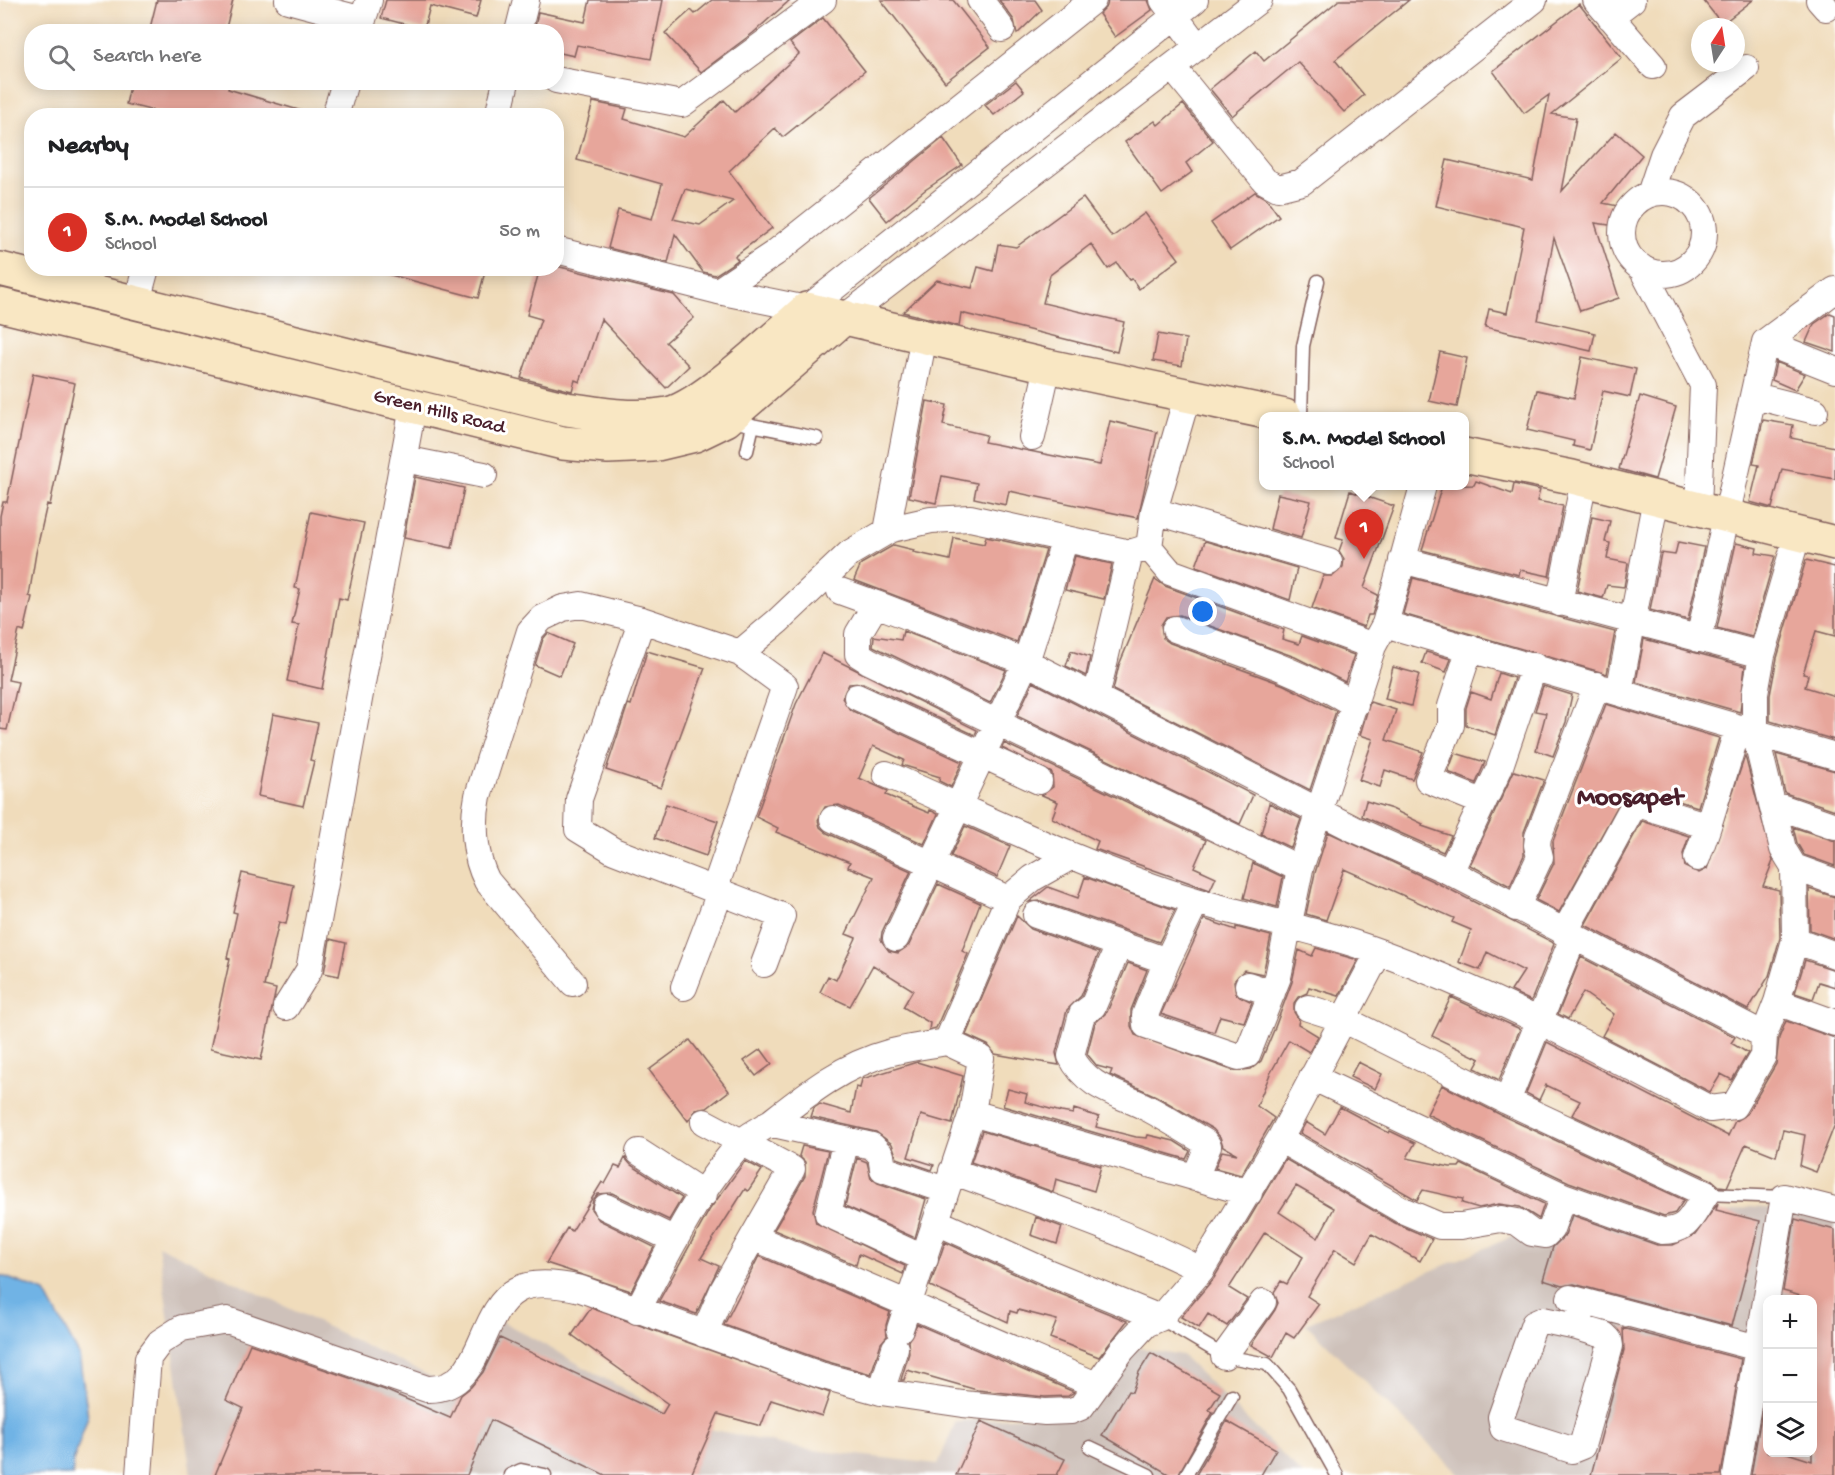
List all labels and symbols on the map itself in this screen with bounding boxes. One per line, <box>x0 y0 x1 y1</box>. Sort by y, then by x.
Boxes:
north arrow <box>1691 18 1745 72</box>
street label: Green Hills Road <box>371 386 509 441</box>
pin: 1 <box>1344 510 1384 559</box>
your location <box>1188 597 1217 626</box>
district label: Moosapet <box>1577 784 1685 815</box>

